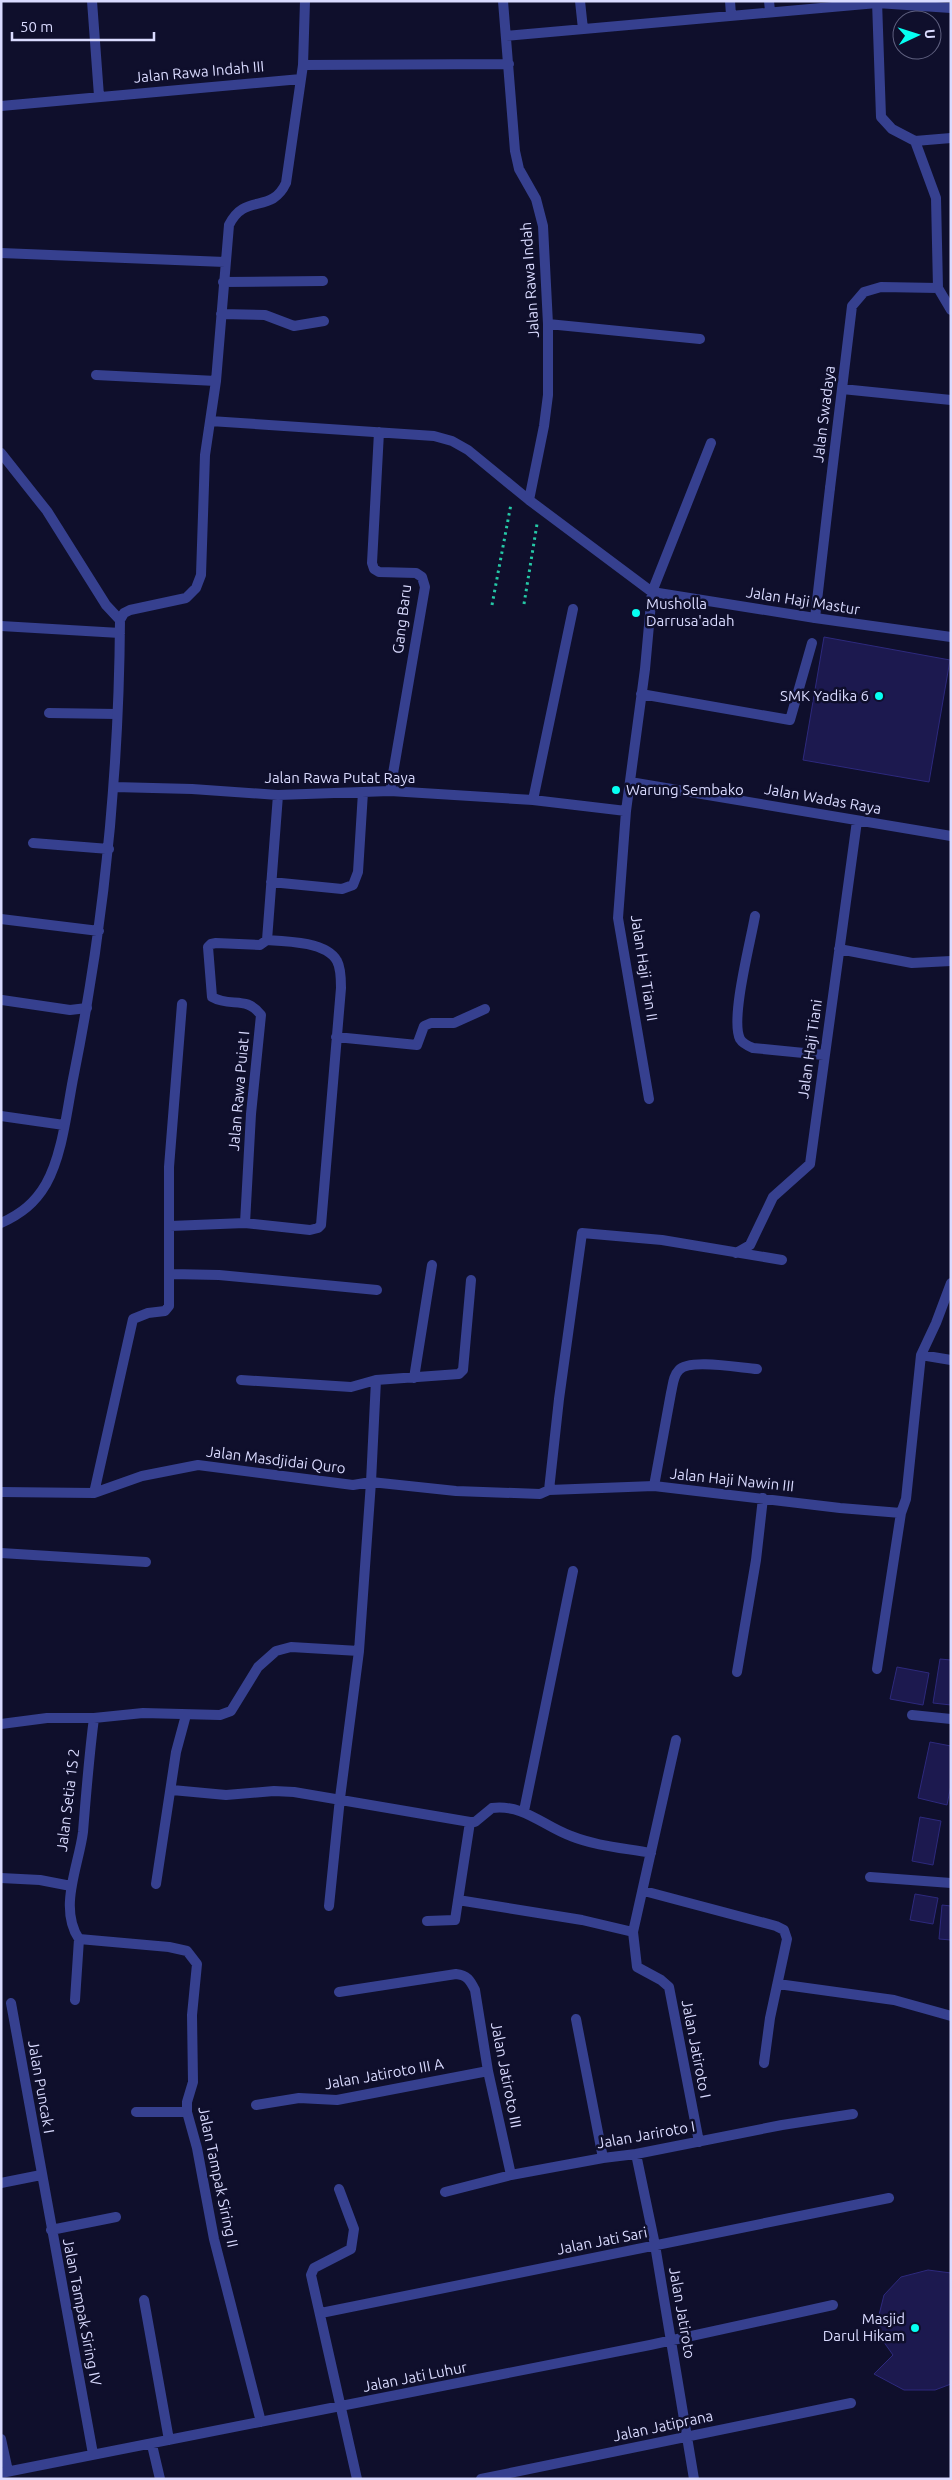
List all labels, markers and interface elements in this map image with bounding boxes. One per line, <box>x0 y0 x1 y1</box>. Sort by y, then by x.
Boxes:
scale bar <box>12 10 155 42</box>
north arrow <box>892 10 942 60</box>
text: 50 m <box>20 18 53 35</box>
text: U <box>922 29 938 40</box>
street label: Jalan Rawa Indah III <box>133 57 265 86</box>
street label: Jalan Rawa Indah <box>517 222 542 338</box>
street label: Jalan Swadaya <box>809 365 838 463</box>
street label: Gang Baru <box>389 583 414 655</box>
street label: Jalan Haji Mastur <box>745 583 862 618</box>
place label: Musholla Darrusa'adah <box>646 595 735 629</box>
marker: Musholla Darrusa'adah <box>630 607 642 619</box>
place label: SMK Yadika 6 <box>780 687 869 704</box>
marker: SMK Yadika 6 <box>873 690 885 702</box>
street label: Jalan Rawa Putat Raya <box>265 769 415 786</box>
street label: Jalan Wadas Raya <box>763 780 883 817</box>
place label: Warung Sembako <box>626 781 744 798</box>
marker: Warung Sembako <box>610 784 622 796</box>
street label: Jalan Haji Tian II <box>628 914 661 1022</box>
street label: Jalan Haji Tiani <box>794 998 825 1100</box>
street label: Jalan Rawa Puiat I <box>225 1030 252 1152</box>
street label: Jalan Masdjidai Quro <box>205 1443 347 1476</box>
street label: Jalan Haji Nawin III <box>669 1465 795 1494</box>
street label: Jalan Setia 1S 2 <box>53 1747 82 1852</box>
street label: Jalan Jatiroto I <box>679 1998 714 2099</box>
street label: Jalan Jatiroto III <box>488 2021 525 2129</box>
street label: Jalan Puncak I <box>25 2039 58 2135</box>
street label: Jalan Jatiroto III A <box>323 2055 445 2092</box>
street label: Jalan Tampak Siring II <box>195 2105 242 2249</box>
street label: Jalan Jariroto I <box>595 2117 696 2152</box>
street label: Jalan Jati Sari <box>555 2223 649 2258</box>
street label: Jalan Tampak Siring IV <box>60 2237 105 2387</box>
street label: Jalan Jatiroto <box>666 2266 699 2360</box>
place label: Masjid Darul Hikam <box>823 2310 905 2344</box>
marker: Masjid Darul Hikam <box>909 2322 921 2334</box>
street label: Jalan Jati Luhur <box>361 2358 469 2395</box>
street label: Jalan Jatiprana <box>611 2407 714 2444</box>

